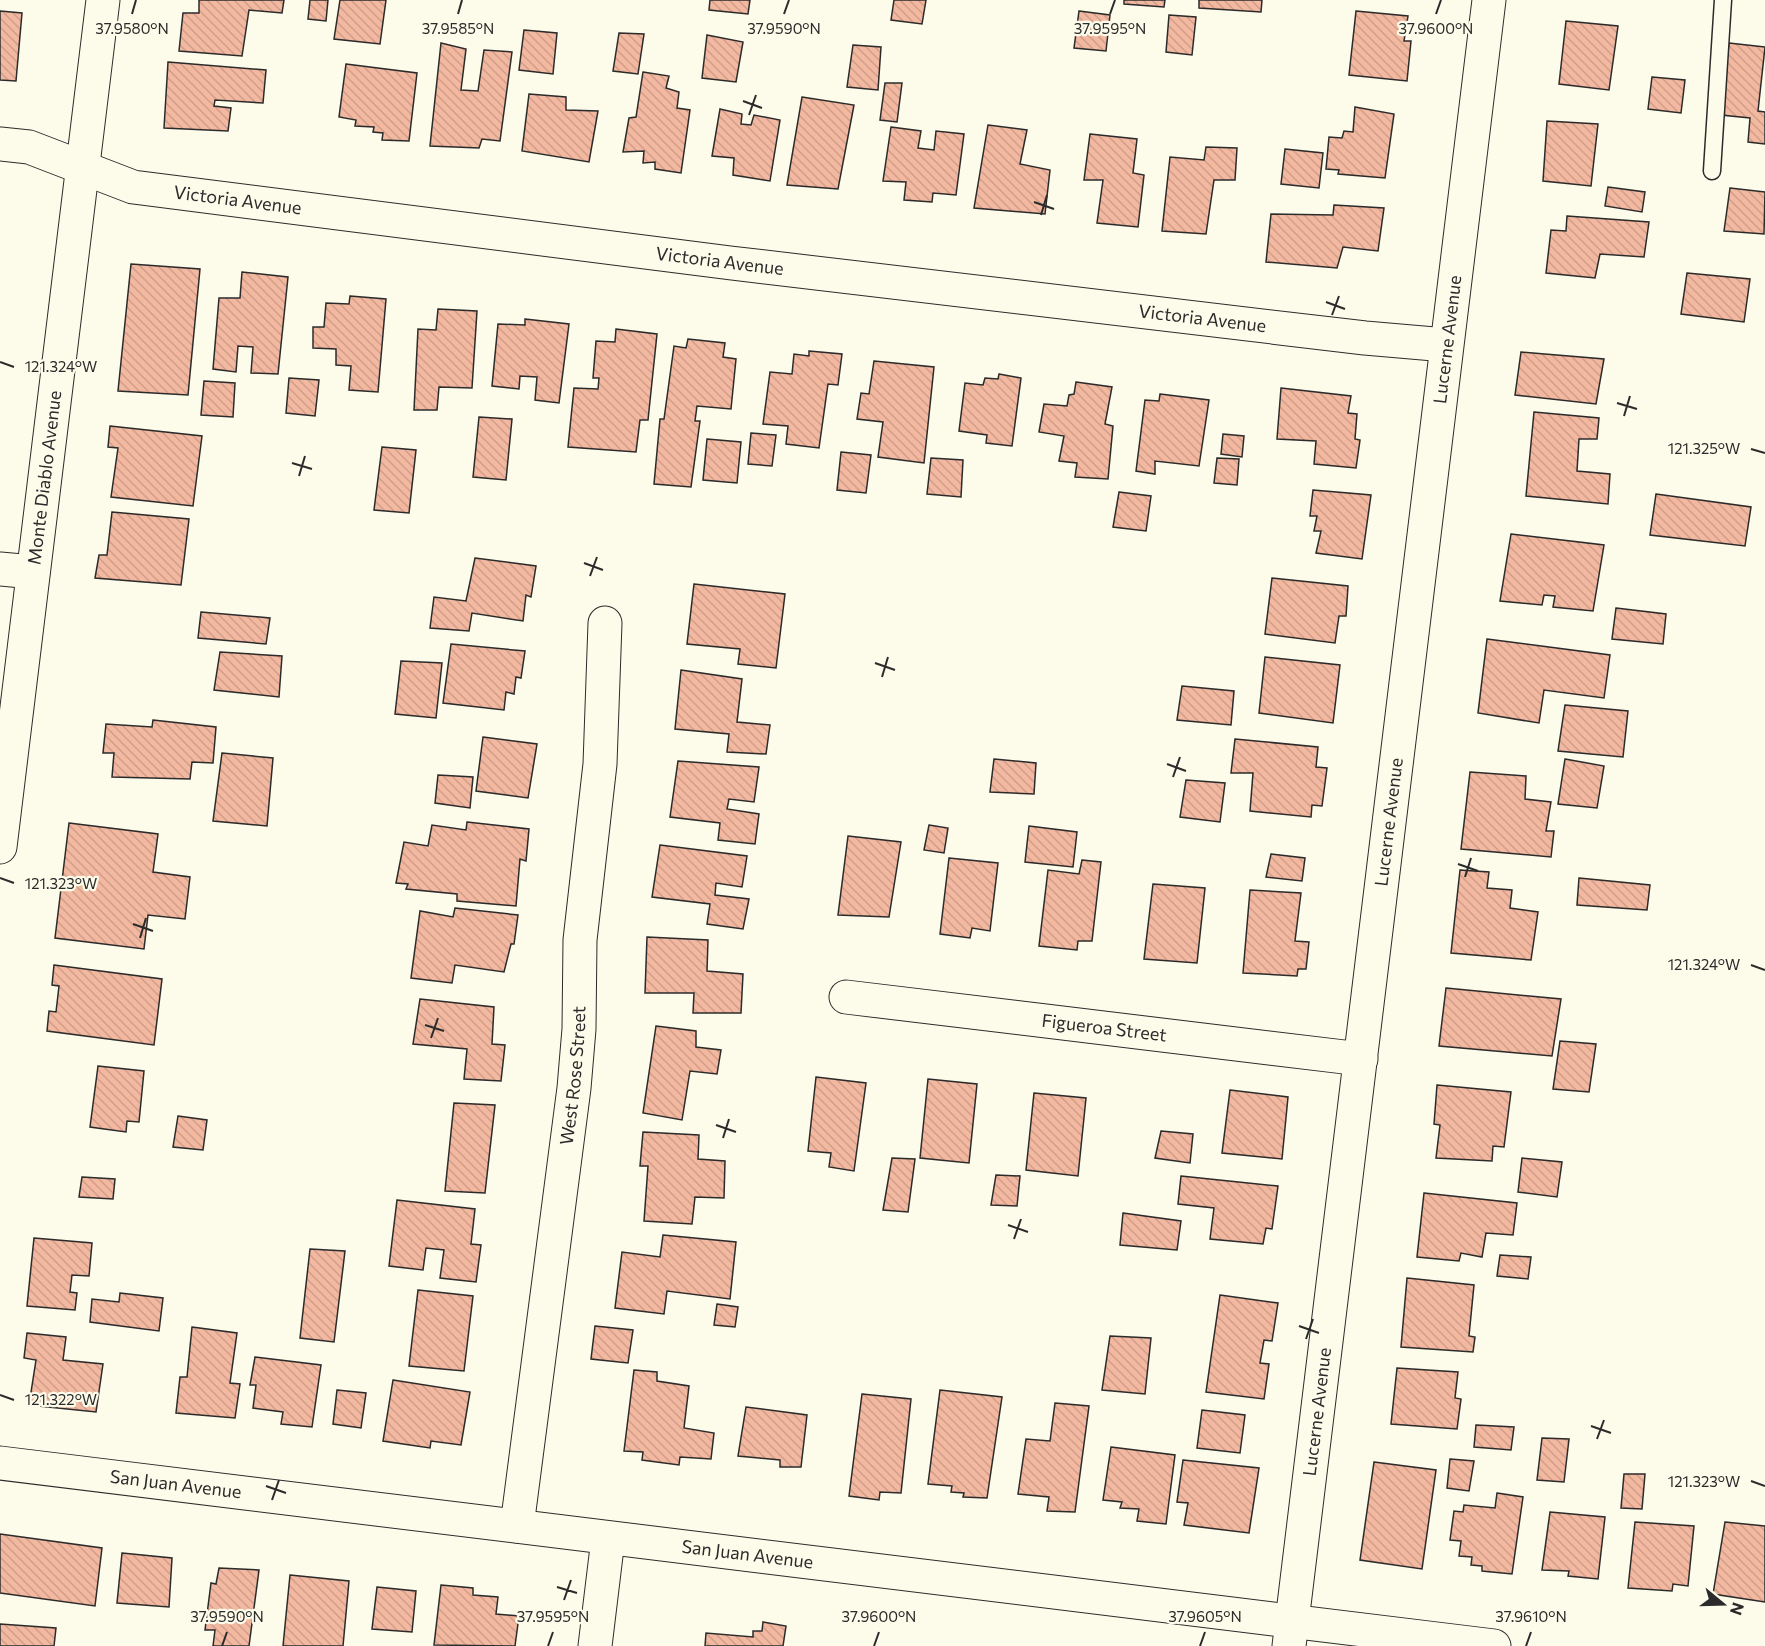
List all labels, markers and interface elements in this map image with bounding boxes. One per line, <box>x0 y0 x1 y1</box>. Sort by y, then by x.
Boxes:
text: 37.9580°N <box>95 19 169 37</box>
text: 37.9585°N <box>422 19 494 37</box>
text: 37.9590°N <box>747 19 821 37</box>
text: 37.9595°N <box>1074 19 1146 37</box>
text: 37.9600°N <box>1399 19 1473 37</box>
street label: Victoria Avenue <box>172 180 303 218</box>
street label: Victoria Avenue <box>655 242 785 279</box>
street label: Lucerne Avenue <box>1428 274 1465 405</box>
street label: Victoria Avenue <box>1137 299 1268 336</box>
text: 121.324°W <box>25 357 97 375</box>
street label: Monte Diablo Avenue <box>22 389 65 566</box>
text: 121.325°W <box>1668 439 1740 457</box>
street label: Lucerne Avenue <box>1369 756 1407 887</box>
text: 121.323°W <box>25 874 97 892</box>
text: 121.324°W <box>1668 955 1740 973</box>
street label: West Rose Street <box>555 1006 589 1146</box>
street label: Figueroa Street <box>1041 1009 1168 1046</box>
street label: Lucerne Avenue <box>1298 1346 1335 1477</box>
text: 121.322°W <box>25 1390 97 1408</box>
street label: San Juan Avenue <box>109 1465 243 1502</box>
text: 121.323°W <box>1668 1472 1740 1490</box>
street label: San Juan Avenue <box>681 1535 815 1573</box>
north arrow <box>1693 1574 1753 1634</box>
text: N <box>1727 1600 1749 1618</box>
text: 37.9590°N <box>190 1607 264 1625</box>
text: 37.9595°N <box>517 1607 589 1625</box>
text: 37.9600°N <box>842 1607 916 1625</box>
text: 37.9605°N <box>1168 1607 1242 1625</box>
text: 37.9610°N <box>1495 1607 1567 1625</box>

